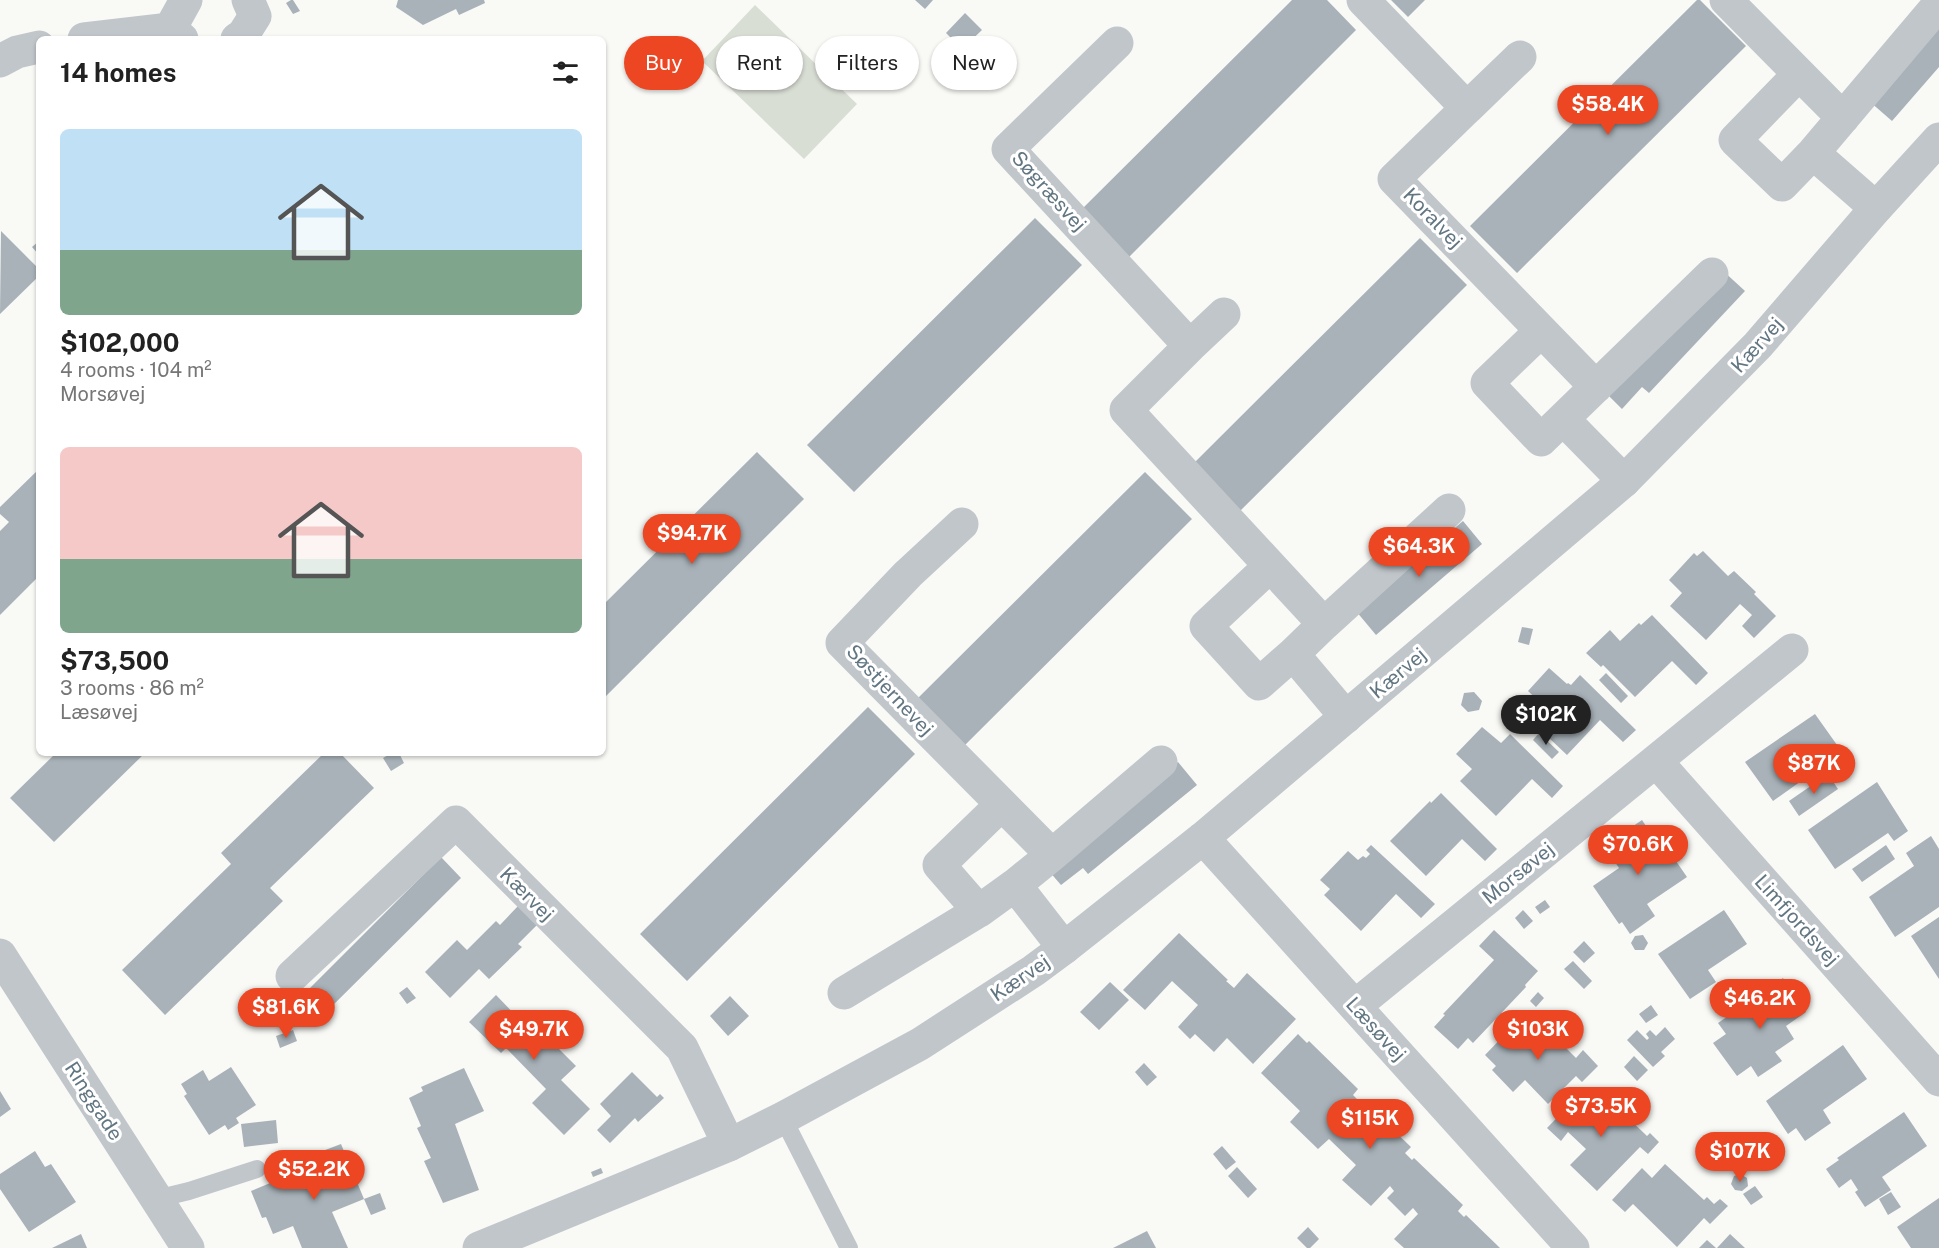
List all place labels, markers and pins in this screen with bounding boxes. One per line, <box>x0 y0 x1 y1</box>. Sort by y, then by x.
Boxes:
pin: $58.4K <box>1559 85 1657 136</box>
pin: $94.7K <box>643 514 741 565</box>
pin: $64.3K <box>1370 527 1468 578</box>
pin: $102K <box>1504 695 1588 746</box>
pin: $87K <box>1778 744 1850 795</box>
pin: $70.6K <box>1589 825 1687 876</box>
pin: $46.2K <box>1711 979 1809 1030</box>
pin: $81.6K <box>237 988 335 1039</box>
pin: $49.7K <box>485 1010 583 1061</box>
pin: $103K <box>1496 1010 1580 1061</box>
pin: $73.5K <box>1552 1087 1650 1138</box>
pin: $115K <box>1328 1099 1412 1150</box>
pin: $107K <box>1698 1132 1782 1183</box>
pin: $52.2K <box>265 1150 363 1201</box>

